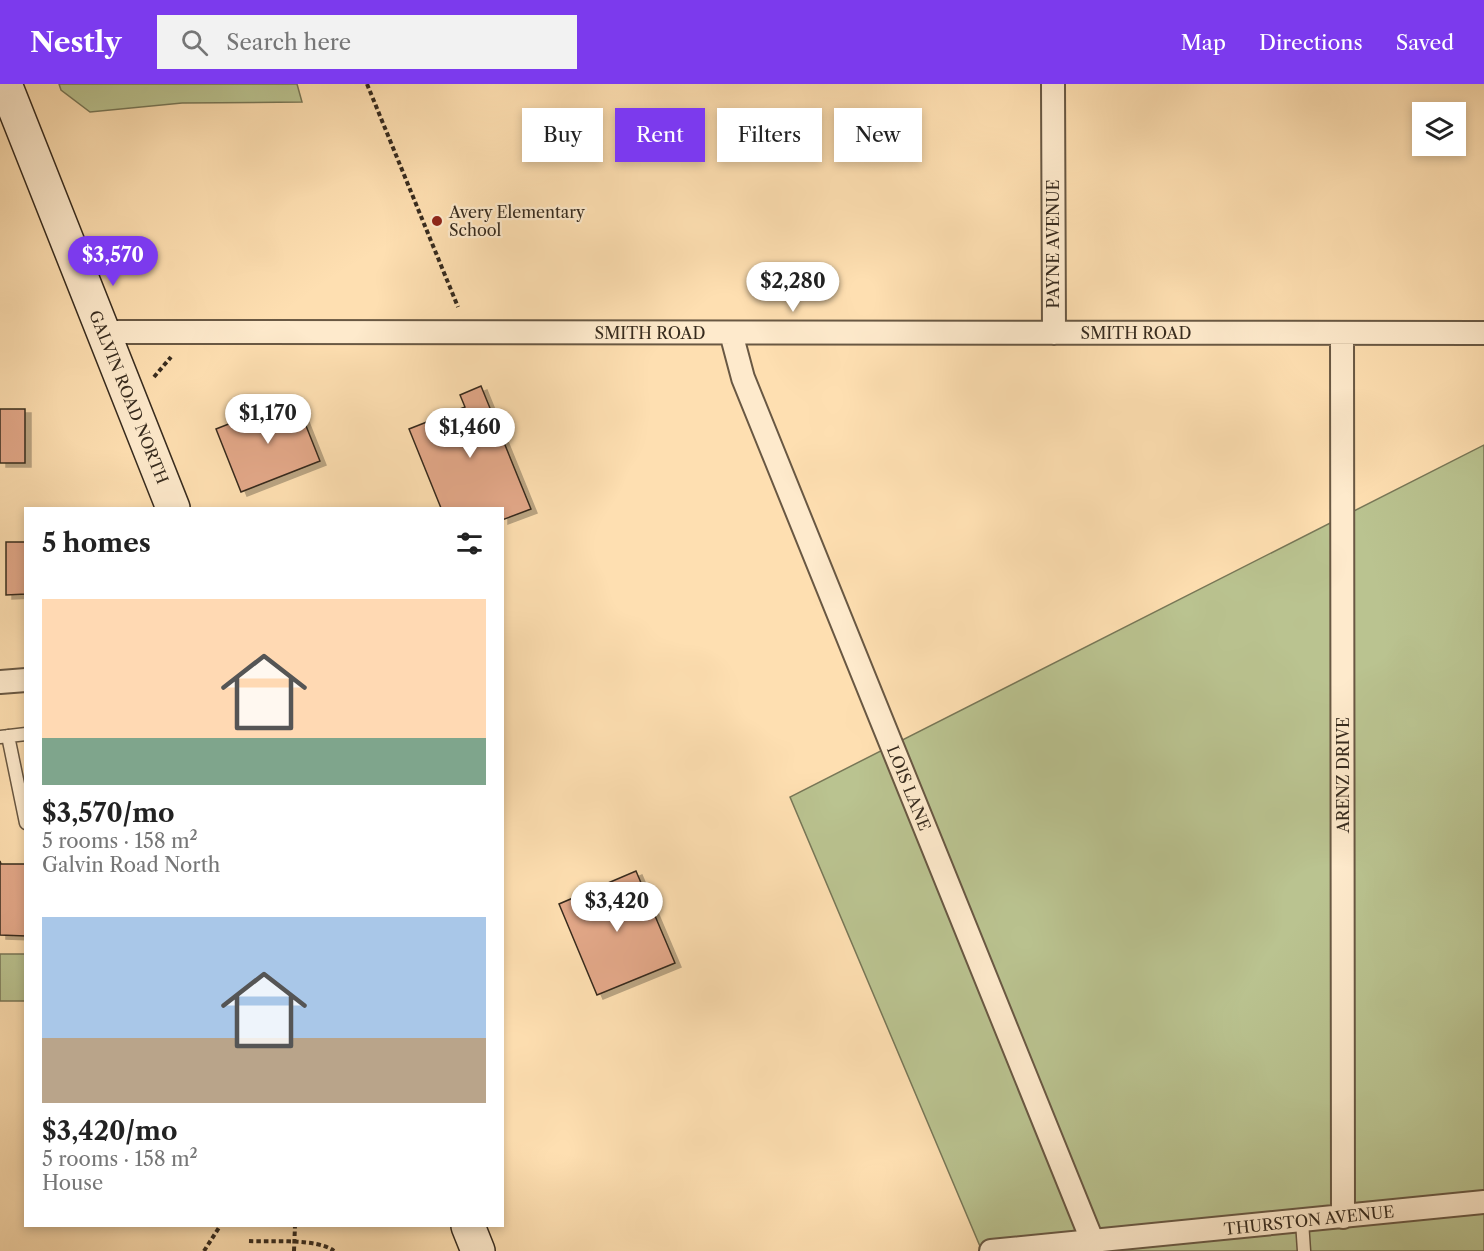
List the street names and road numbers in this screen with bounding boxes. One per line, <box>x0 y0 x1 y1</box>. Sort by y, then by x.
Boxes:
street label: PAYNE AVENUE <box>1043 179 1063 309</box>
street label: GALVIN ROAD NORTH <box>85 307 173 487</box>
street label: SMITH ROAD <box>595 323 705 343</box>
street label: SMITH ROAD <box>1081 323 1191 343</box>
street label: ARENZ DRIVE <box>1333 717 1353 834</box>
street label: LOIS LANE <box>883 742 935 834</box>
street label: THURSTON AVENUE <box>1223 1201 1395 1239</box>

